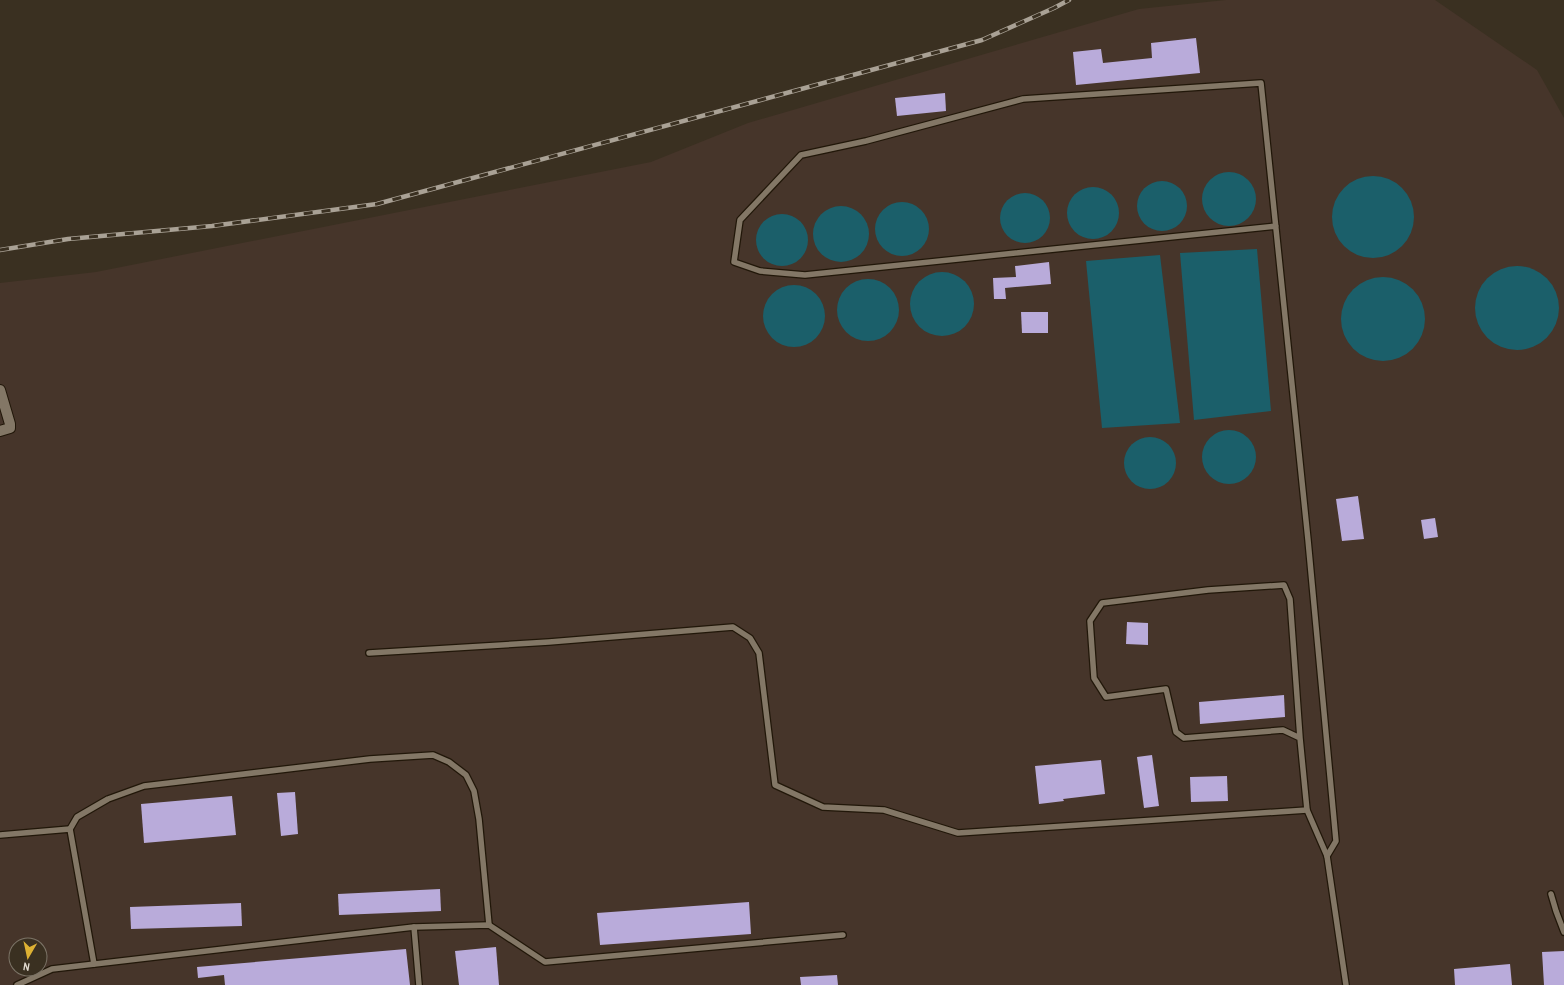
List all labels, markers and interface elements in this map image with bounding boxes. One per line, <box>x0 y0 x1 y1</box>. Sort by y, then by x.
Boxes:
north arrow <box>8 937 48 977</box>
text: N <box>22 959 31 974</box>

